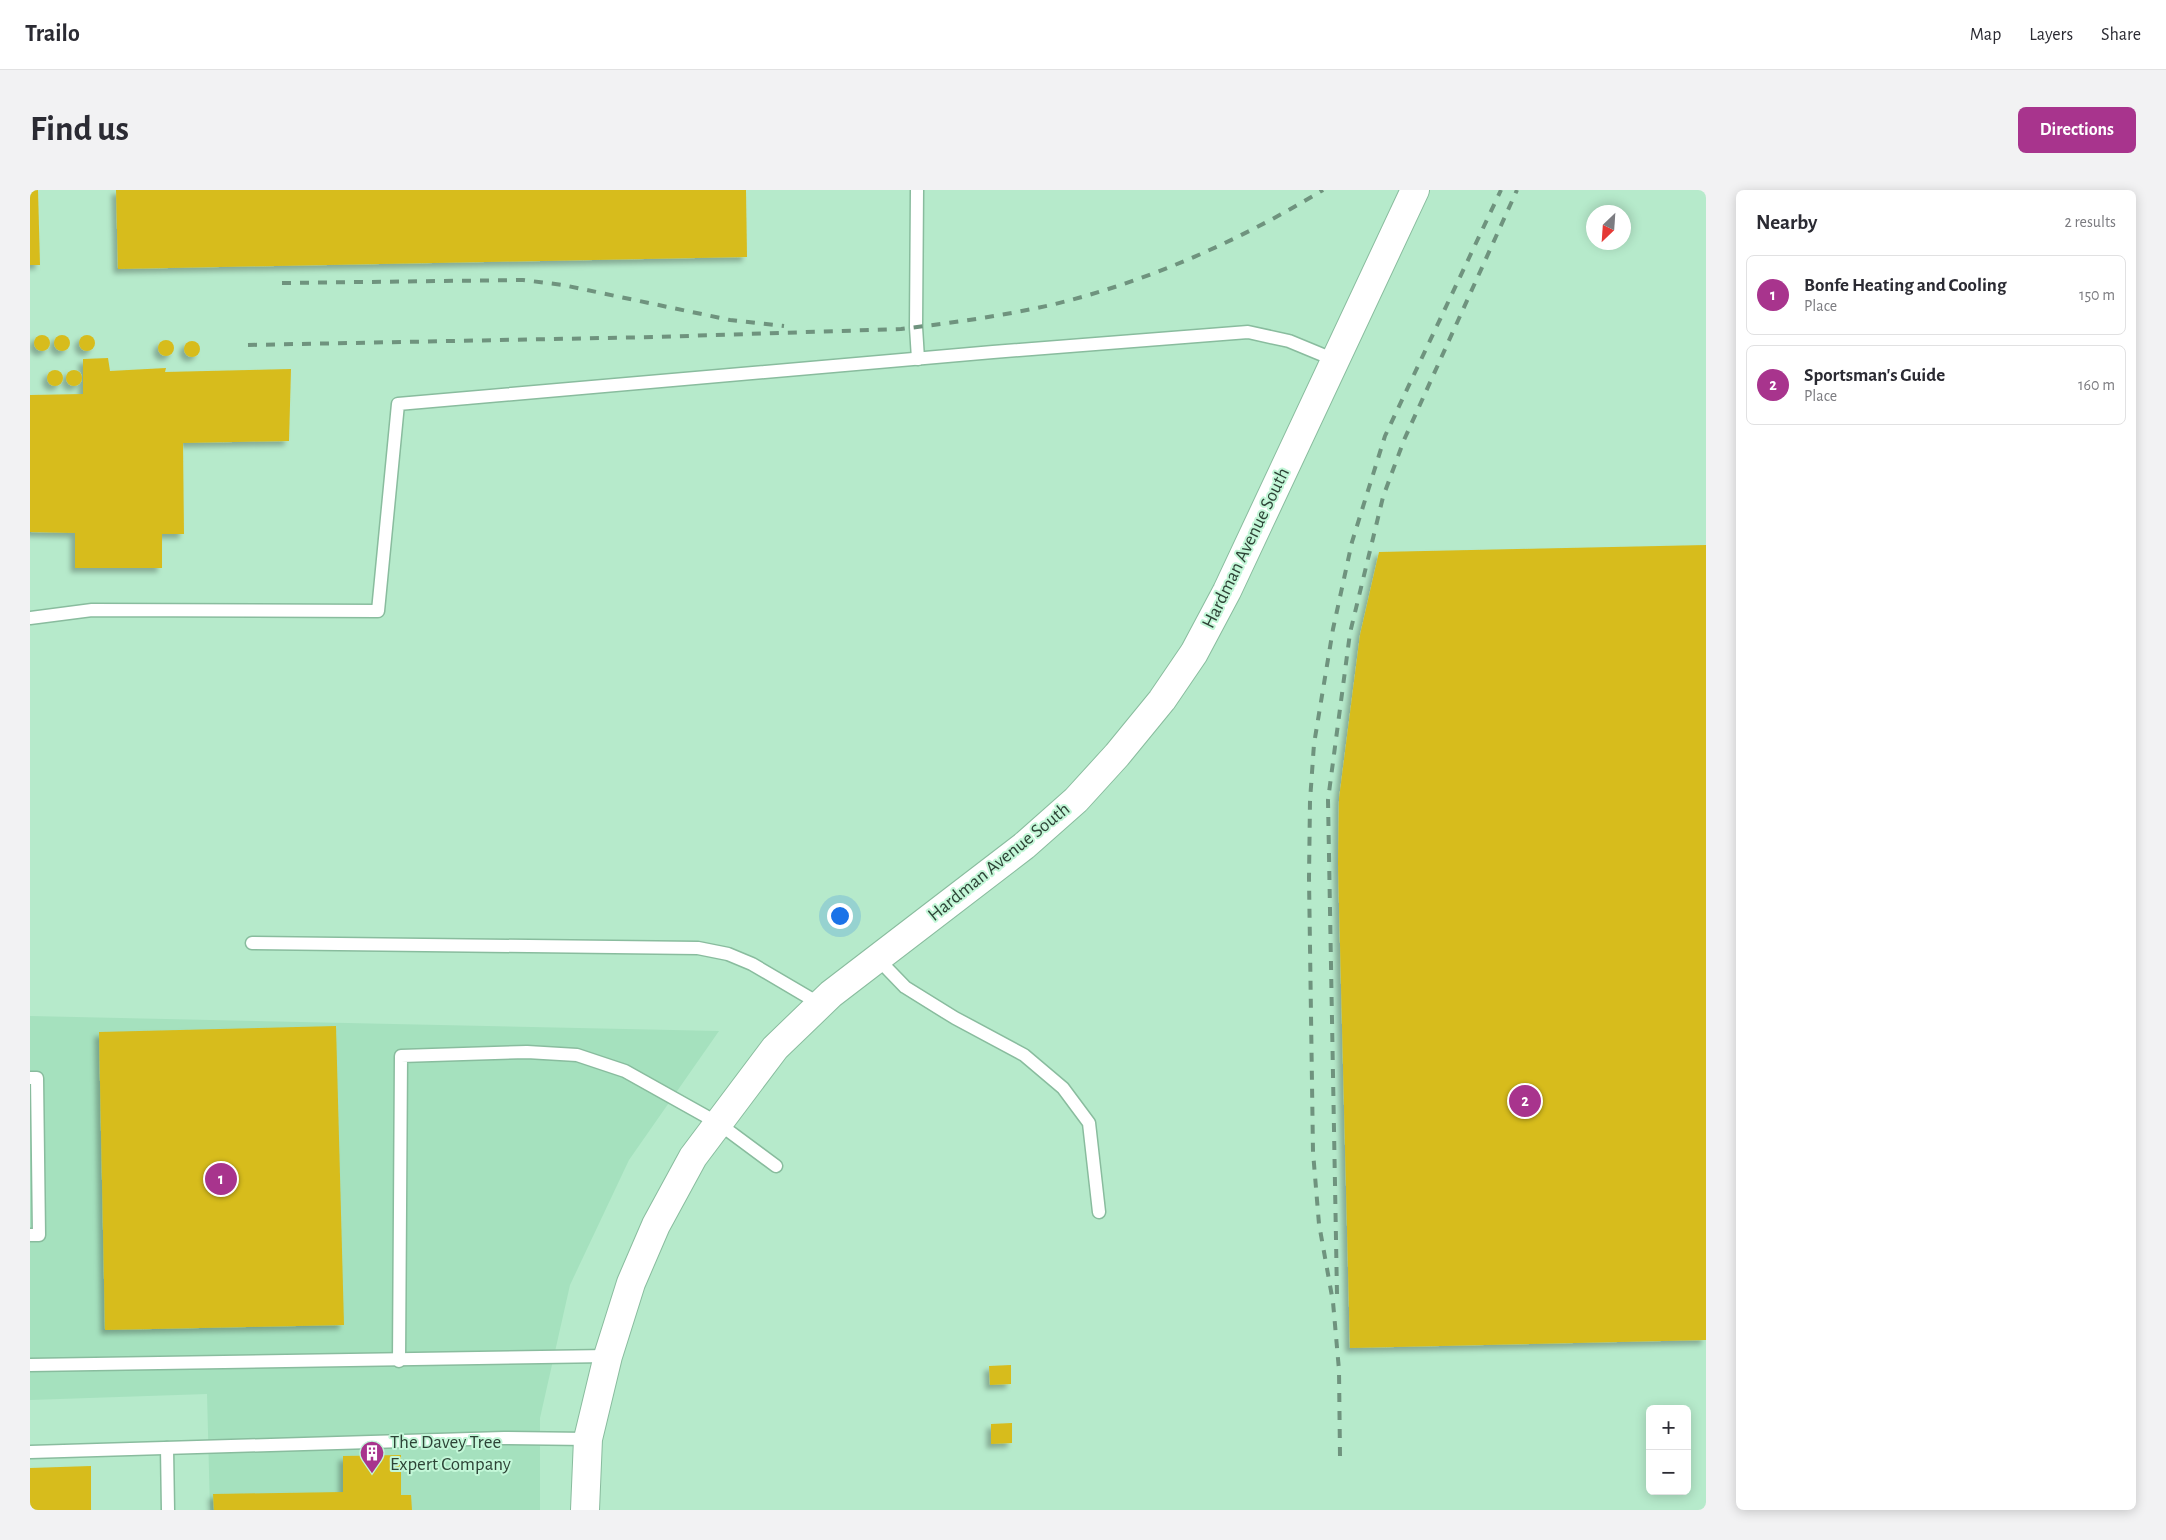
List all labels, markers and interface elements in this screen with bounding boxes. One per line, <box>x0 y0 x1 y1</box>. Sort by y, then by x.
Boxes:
text: Trailo <box>25 22 80 46</box>
text: Map <box>1970 26 2001 44</box>
text: Layers <box>2029 26 2073 44</box>
text: Share <box>2101 26 2141 44</box>
button: Directions <box>2018 107 2136 153</box>
text: Find us <box>30 112 129 147</box>
north arrow <box>1586 205 1631 250</box>
text: Nearby <box>1756 212 1817 233</box>
text: 2 results <box>2064 214 2116 230</box>
text: Bonfe Heating and Cooling <box>1804 276 2006 295</box>
text: 1 <box>1770 287 1776 303</box>
text: 150 m <box>2079 287 2115 303</box>
text: Place <box>1804 298 1837 314</box>
text: Sportsman's Guide <box>1804 366 1945 385</box>
text: 2 <box>1769 377 1777 393</box>
text: 160 m <box>2078 377 2115 393</box>
text: Place <box>1804 388 1837 404</box>
street label: Hardman Avenue South <box>1199 465 1293 631</box>
street label: Hardman Avenue South <box>925 799 1073 925</box>
your location <box>827 903 853 929</box>
pin: 2 <box>1509 1082 1541 1120</box>
pin: 1 <box>205 1160 237 1198</box>
map controls <box>1646 1405 1691 1495</box>
button: + <box>1646 1405 1691 1450</box>
place label: The Davey Tree Expert Company <box>390 1433 511 1474</box>
building icon: The Davey Tree Expert Company <box>359 1440 385 1474</box>
button: − <box>1646 1450 1691 1495</box>

